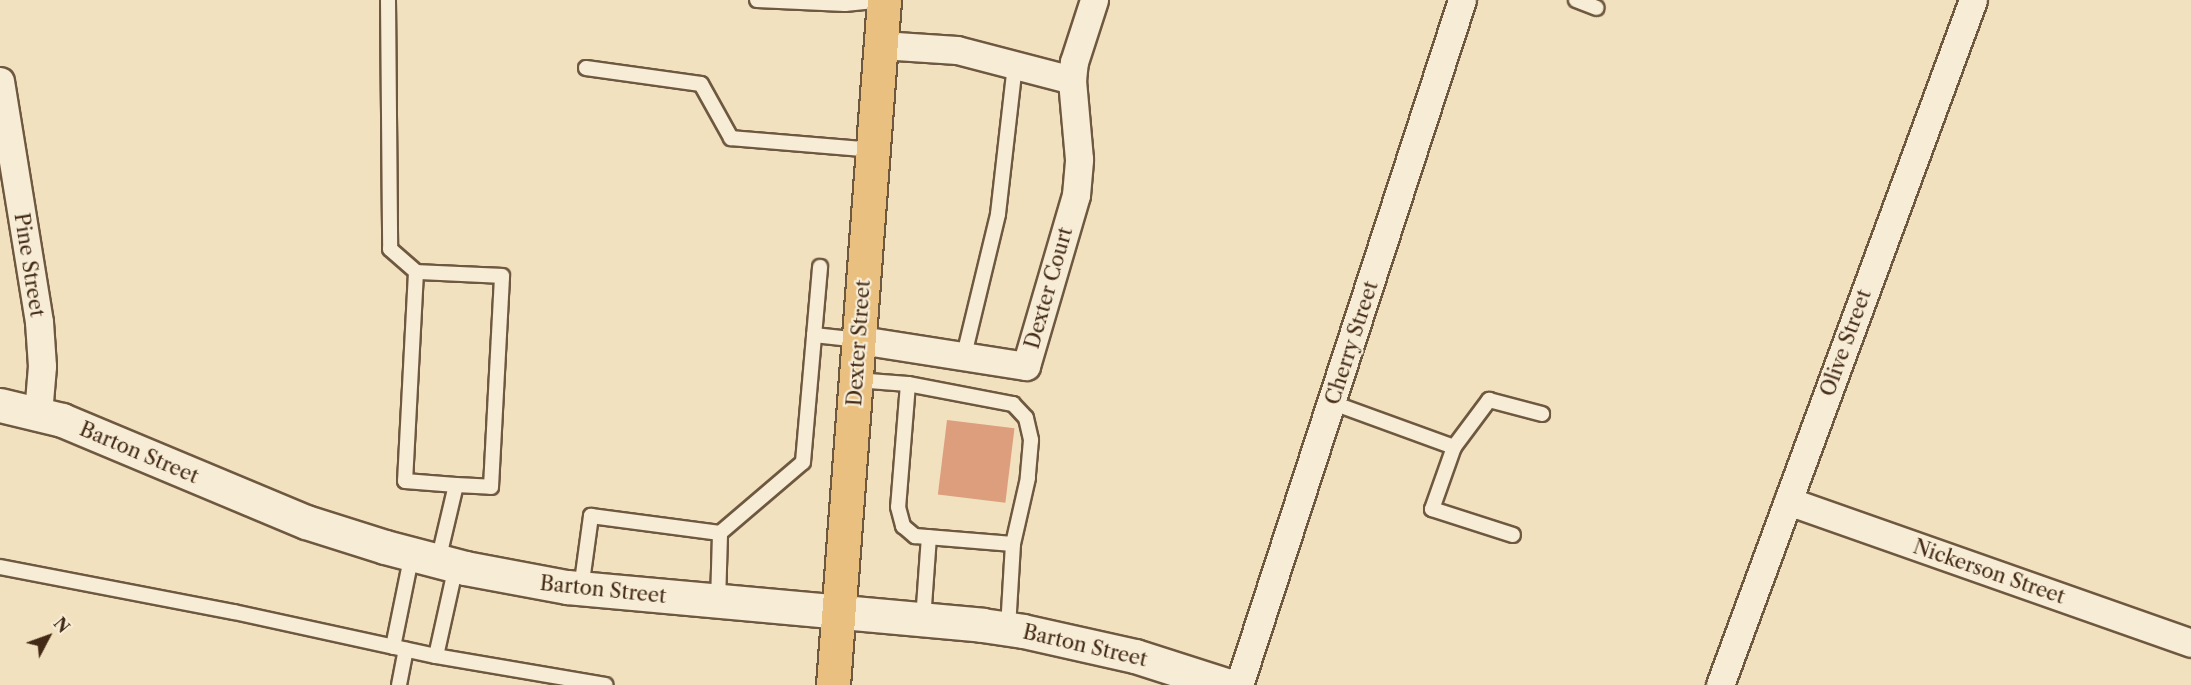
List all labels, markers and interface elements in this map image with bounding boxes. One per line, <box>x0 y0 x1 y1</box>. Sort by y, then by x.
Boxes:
street label: Pine Street <box>9 211 49 319</box>
street label: Dexter Court <box>1020 224 1078 352</box>
street label: Cherry Street <box>1321 278 1383 408</box>
street label: Dexter Street <box>843 279 875 407</box>
street label: Olive Street <box>1816 286 1876 400</box>
street label: Barton Street <box>76 417 202 489</box>
street label: Nickerson Street <box>1910 535 2068 609</box>
street label: Barton Street <box>539 571 667 609</box>
north arrow <box>18 607 78 667</box>
text: N <box>49 613 74 637</box>
street label: Barton Street <box>1021 620 1149 672</box>

